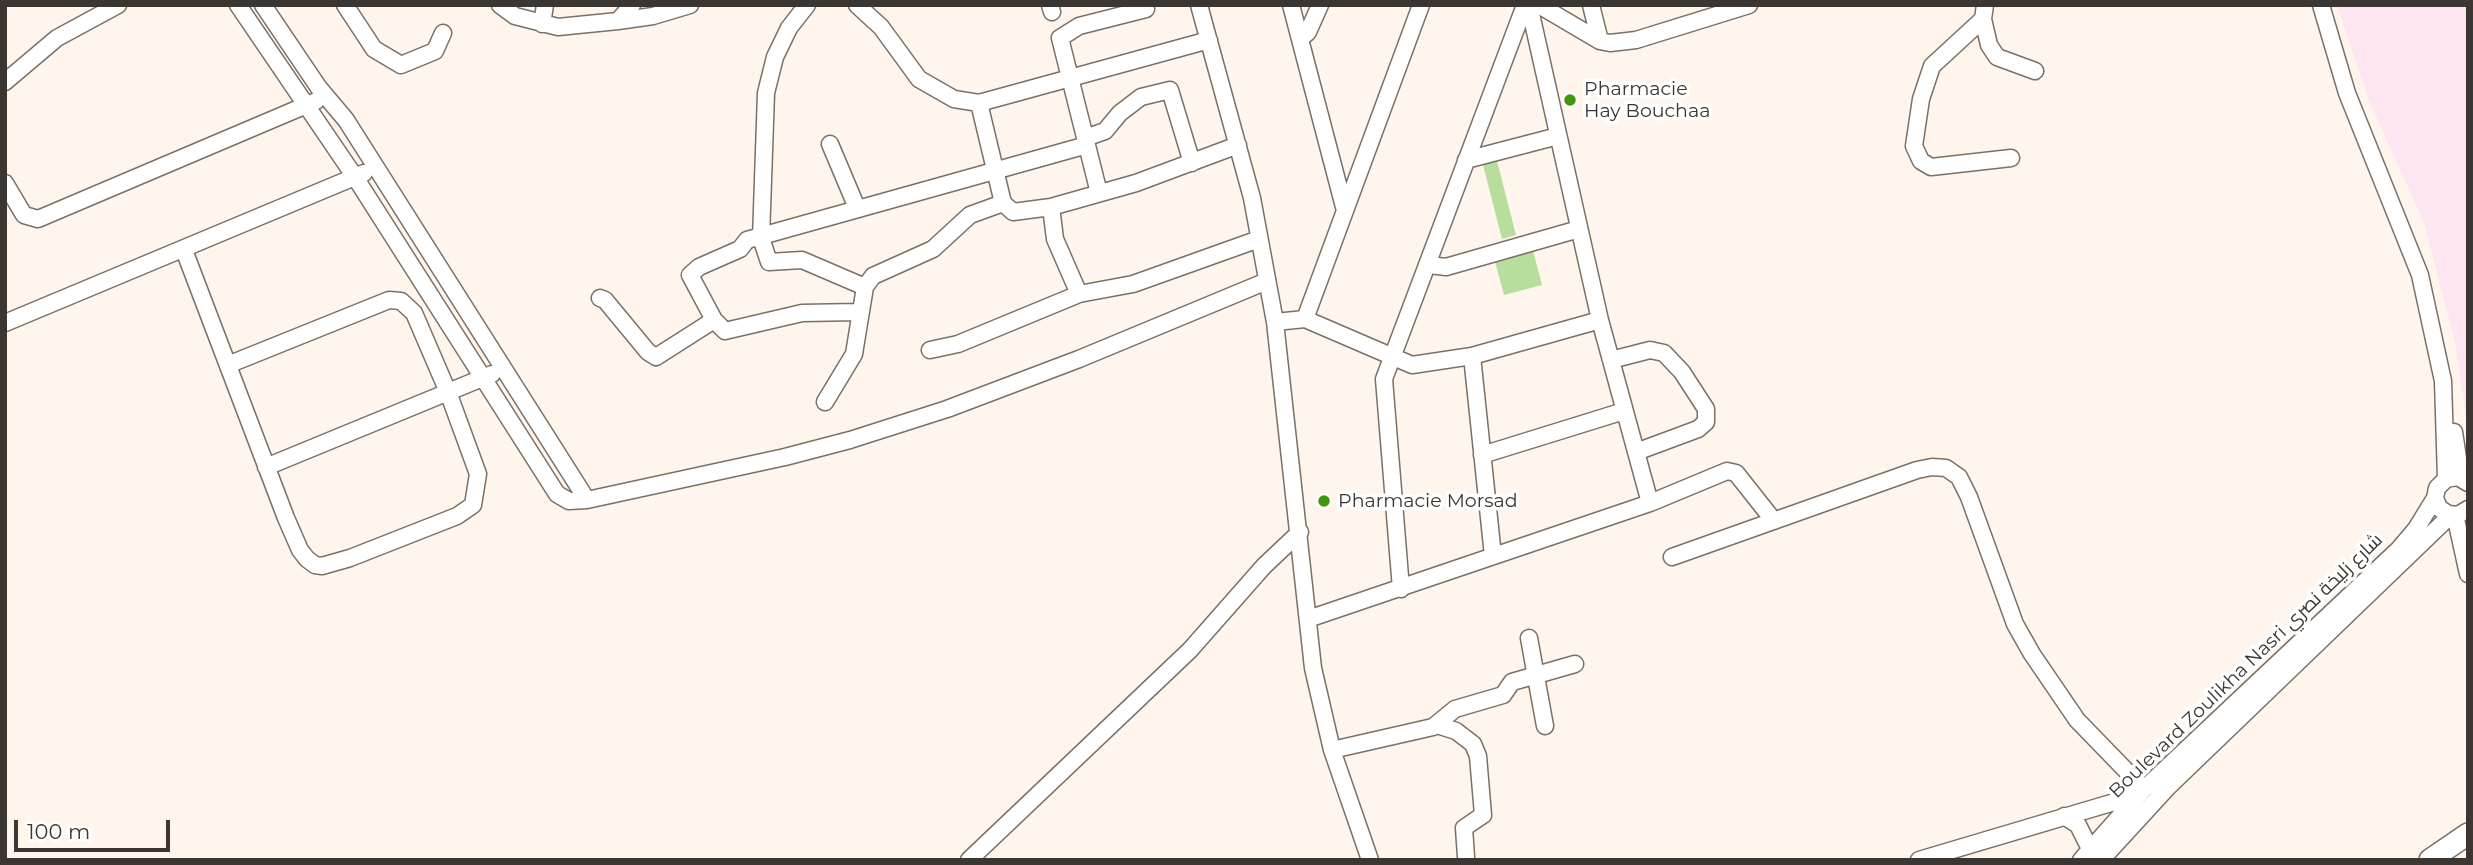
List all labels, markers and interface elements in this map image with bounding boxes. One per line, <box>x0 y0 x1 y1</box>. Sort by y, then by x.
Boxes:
place label: Pharmacie Hay Bouchaa <box>1584 78 1710 122</box>
marker: Pharmacie Hay Bouchaa <box>1562 92 1578 108</box>
place label: Pharmacie Morsad <box>1338 490 1518 512</box>
marker: Pharmacie Morsad <box>1316 493 1332 509</box>
street label: Boulevard Zoulikha Nasri شارع زليخة نصري <box>2105 529 2387 803</box>
scale bar <box>18 806 173 850</box>
text: 100 m <box>27 819 90 844</box>

